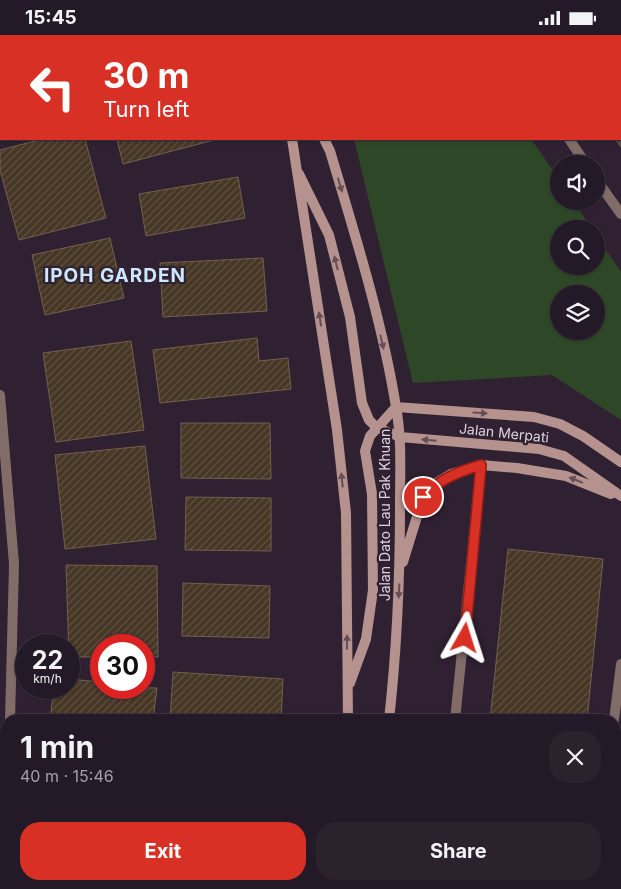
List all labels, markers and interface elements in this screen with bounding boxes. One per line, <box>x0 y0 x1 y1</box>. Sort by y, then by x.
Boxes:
text: 15:45 <box>25 6 77 29</box>
text: 30 m <box>103 54 189 96</box>
icon: left <box>20 55 85 120</box>
text: Turn left <box>103 96 189 122</box>
map controls <box>550 155 605 340</box>
button: sound <box>550 155 605 210</box>
one-way arrow <box>336 177 344 192</box>
button: search <box>550 220 605 275</box>
one-way arrow <box>332 255 340 270</box>
district label: IPOH GARDEN <box>44 264 186 287</box>
button: layers <box>550 285 605 340</box>
one-way arrow <box>316 310 324 326</box>
one-way arrow <box>378 334 386 349</box>
one-way arrow <box>472 409 488 417</box>
street label: Jalan Merpati <box>458 419 550 446</box>
street label: Jalan Dato Lau Pak Khuan <box>376 429 393 601</box>
one-way arrow <box>421 435 437 443</box>
one-way arrow <box>338 471 346 487</box>
one-way arrow <box>569 475 583 483</box>
pin <box>402 476 444 518</box>
icon: arrive <box>409 483 437 511</box>
one-way arrow <box>395 583 403 599</box>
position arrow <box>438 611 490 663</box>
speed limit sign: 30 <box>90 634 155 699</box>
one-way arrow <box>343 634 351 650</box>
text: 22 <box>32 645 63 675</box>
text: km/h <box>33 671 62 686</box>
text: 1 min <box>20 729 94 765</box>
button: close <box>549 731 601 783</box>
text: 40 m · 15:46 <box>20 766 114 786</box>
button: Exit <box>20 822 306 880</box>
button: Share <box>316 822 601 880</box>

